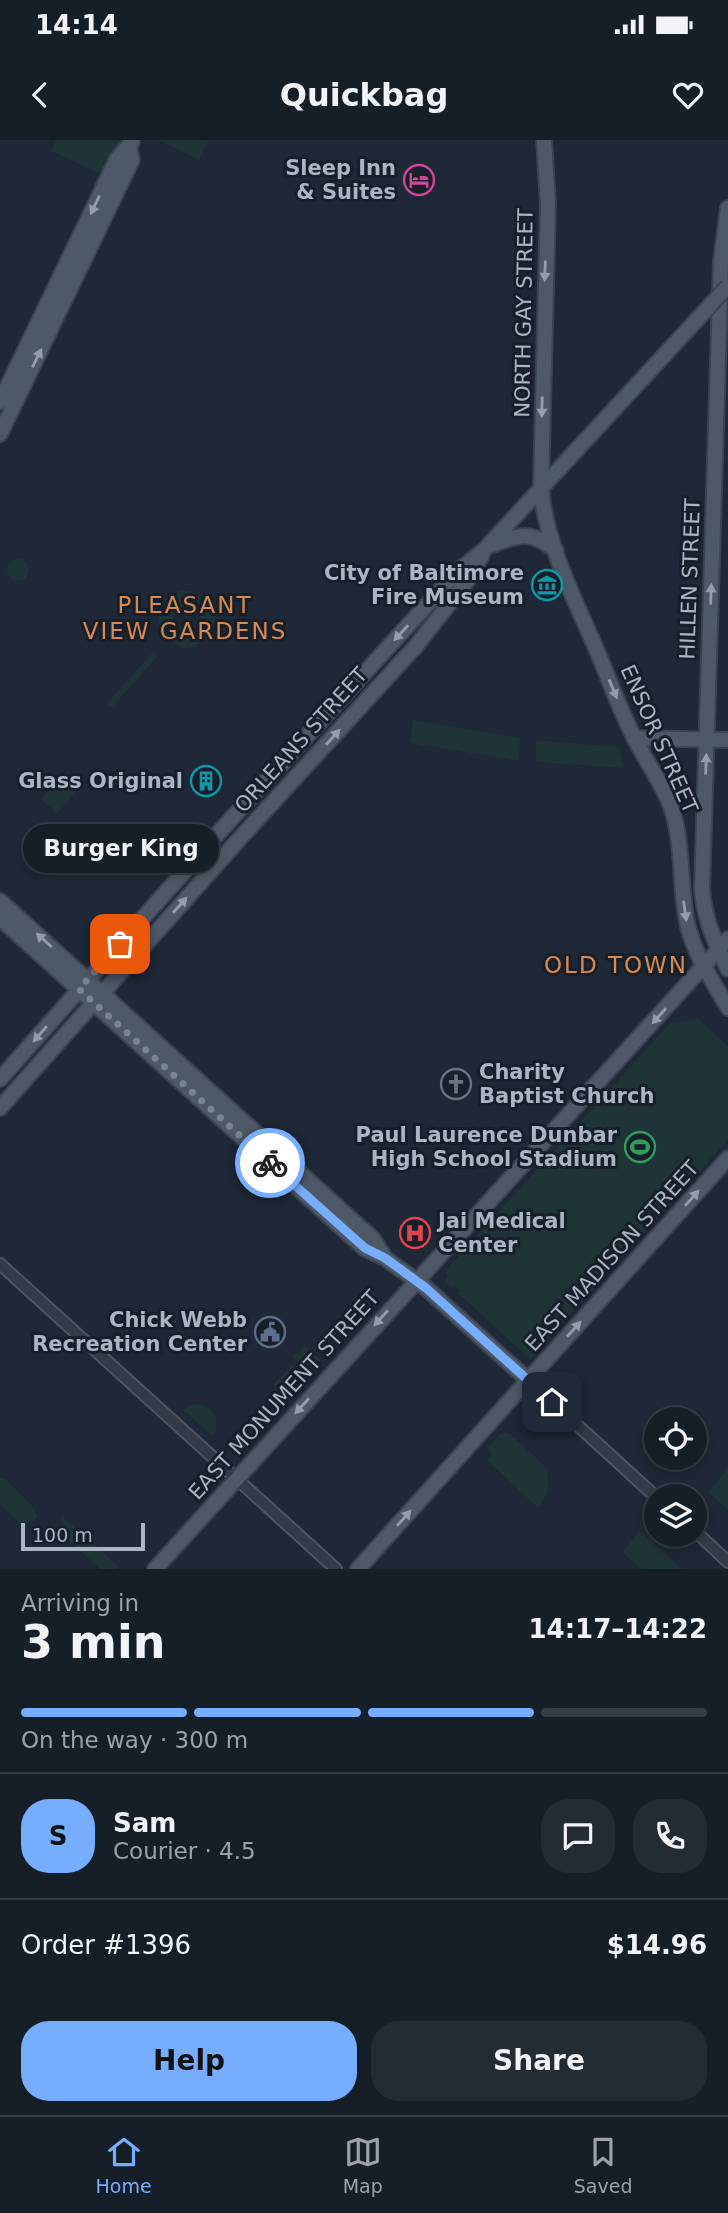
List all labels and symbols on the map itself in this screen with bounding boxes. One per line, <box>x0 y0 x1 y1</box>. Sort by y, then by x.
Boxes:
place label: Sleep Inn & Suites <box>285 156 396 204</box>
hotel icon: Sleep Inn & Suites <box>402 163 436 197</box>
one-way arrow <box>89 195 101 215</box>
street label: NORTH GAY STREET <box>510 208 538 418</box>
one-way arrow <box>540 261 551 283</box>
one-way arrow <box>31 348 42 368</box>
one-way arrow <box>536 396 548 418</box>
street label: HILLEN STREET <box>675 498 705 660</box>
place label: City of Baltimore Fire Museum <box>324 561 524 609</box>
museum icon: City of Baltimore Fire Museum <box>530 568 564 602</box>
one-way arrow <box>705 582 717 604</box>
district label: PLEASANT VIEW GARDENS <box>83 592 287 644</box>
one-way arrow <box>394 624 410 641</box>
street label: ENSOR STREET <box>615 661 703 817</box>
street label: ORLEANS STREET <box>230 663 372 817</box>
one-way arrow <box>608 678 619 699</box>
one-way arrow <box>325 728 341 746</box>
one-way arrow <box>700 753 712 775</box>
building icon: Glass Original <box>189 764 223 798</box>
place label: Glass Original <box>18 769 183 793</box>
callout: Burger King <box>22 825 218 874</box>
one-way arrow <box>172 896 188 914</box>
one-way arrow <box>680 900 691 922</box>
pin <box>90 914 150 974</box>
one-way arrow <box>35 932 53 948</box>
district label: OLD TOWN <box>544 952 688 978</box>
one-way arrow <box>651 1007 667 1024</box>
one-way arrow <box>32 1025 48 1042</box>
place label: Charity Baptist Church <box>479 1060 654 1108</box>
church icon: Charity Baptist Church <box>439 1067 473 1101</box>
place label: Paul Laurence Dunbar High School Stadium <box>356 1123 618 1171</box>
courier <box>235 1128 305 1198</box>
sports icon: Paul Laurence Dunbar High School Stadium <box>623 1130 657 1164</box>
street label: EAST MADISON STREET <box>520 1156 704 1356</box>
one-way arrow <box>684 1189 700 1207</box>
place label: Jai Medical Center <box>436 1209 566 1257</box>
hospital icon: Jai Medical Center <box>398 1216 432 1250</box>
street label: EAST MONUMENT STREET <box>184 1285 384 1504</box>
place label: Chick Webb Recreation Center <box>32 1308 248 1356</box>
one-way arrow <box>373 1309 389 1327</box>
public building icon: Chick Webb Recreation Center <box>253 1315 287 1349</box>
one-way arrow <box>566 1321 581 1338</box>
pin <box>522 1372 582 1432</box>
one-way arrow <box>294 1398 310 1415</box>
one-way arrow <box>396 1509 412 1527</box>
scale bar <box>21 1520 145 1552</box>

